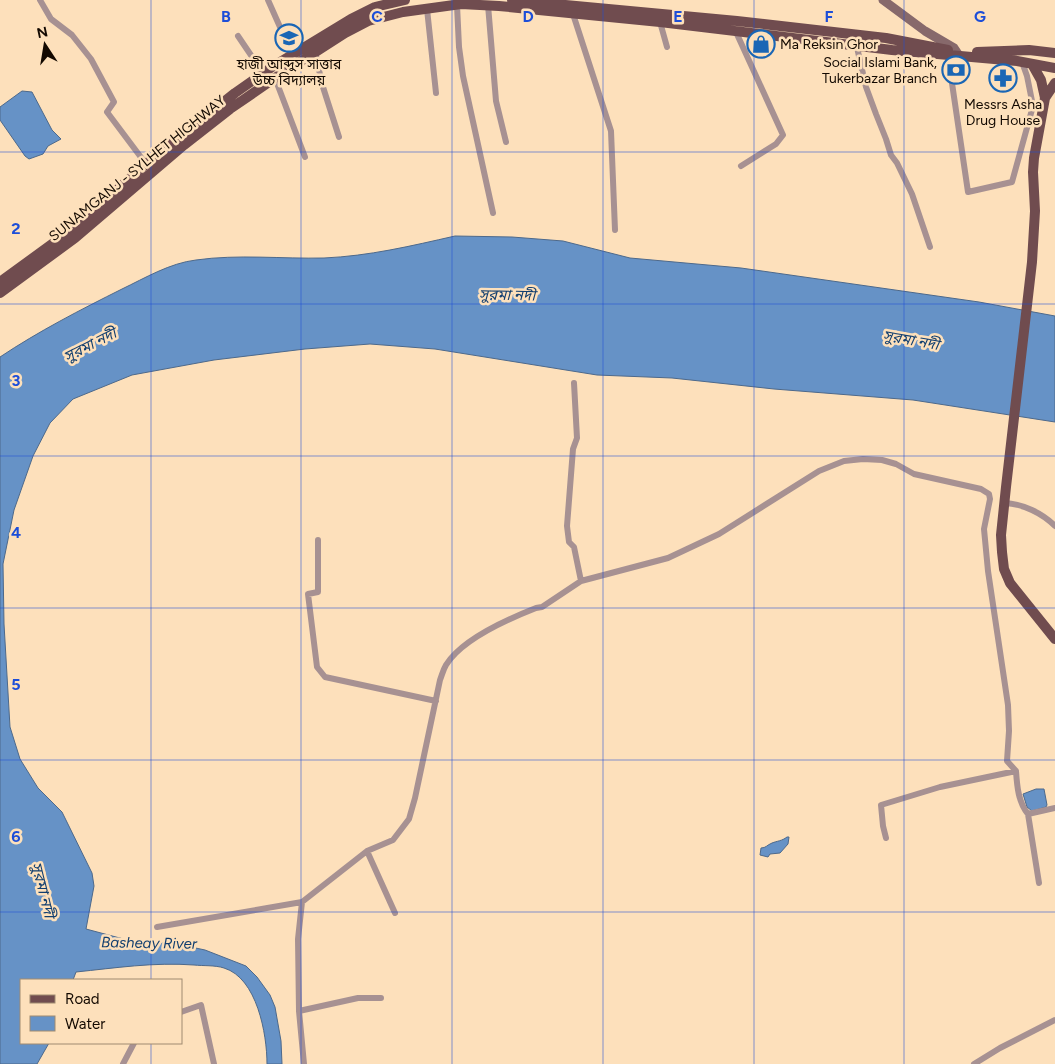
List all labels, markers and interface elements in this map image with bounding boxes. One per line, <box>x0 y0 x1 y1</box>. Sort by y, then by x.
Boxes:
text: B <box>221 7 231 26</box>
text: C <box>371 7 383 26</box>
text: D <box>522 7 534 26</box>
text: E <box>673 7 683 26</box>
text: F <box>825 7 834 26</box>
text: G <box>974 7 986 26</box>
north arrow <box>20 20 70 70</box>
text: N <box>35 23 49 42</box>
school or university icon: হাজী আব্দুস সাত্তার উচ্চ বিদ্যালয় <box>274 23 304 53</box>
shop icon: Ma Reksin Ghor <box>746 29 776 59</box>
place label: Ma Reksin Ghor <box>780 36 878 53</box>
place label: Social Islami Bank, Tukerbazar Branch <box>822 54 937 87</box>
bank icon: Social Islami Bank, Tukerbazar Branch <box>941 55 971 85</box>
place label: হাজী আব্দুস সাত্তার উচ্চ বিদ্যালয় <box>236 56 342 89</box>
pharmacy icon: Messrs Asha Drug House <box>988 63 1018 93</box>
street label: SUNAMGANJ - SYLHET HIGHWAY <box>46 92 229 245</box>
place label: Messrs Asha Drug House <box>964 96 1042 129</box>
text: 2 <box>11 219 21 238</box>
water label: সুরমা নদী <box>479 286 538 305</box>
water label: সুরমা নদী <box>61 323 122 366</box>
water label: সুরমা নদী <box>882 326 943 354</box>
text: 3 <box>12 371 21 390</box>
text: 4 <box>11 523 21 542</box>
text: 5 <box>11 675 21 694</box>
text: 6 <box>11 827 21 846</box>
water label: সুরমা নদী <box>27 860 59 922</box>
water label: Basheay River <box>101 933 198 953</box>
legend <box>20 979 182 1044</box>
text: Road <box>65 990 100 1008</box>
text: Water <box>65 1015 105 1033</box>

